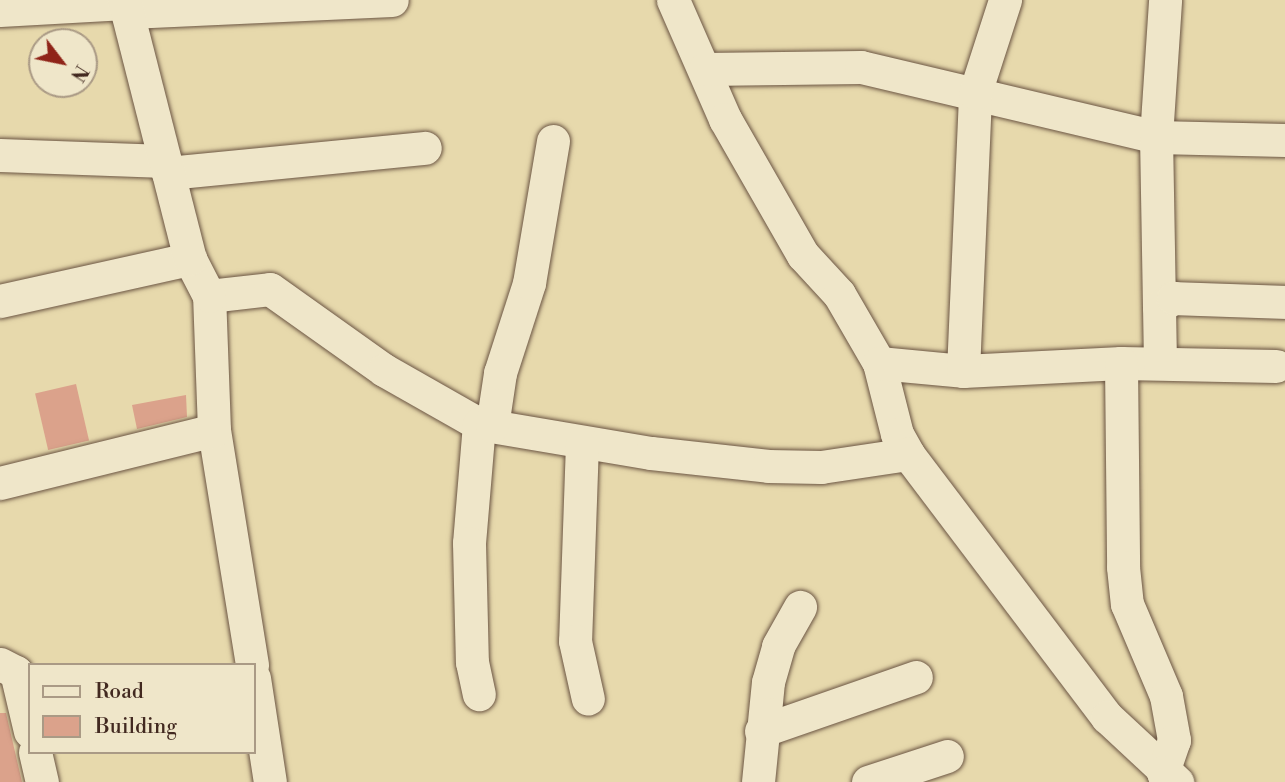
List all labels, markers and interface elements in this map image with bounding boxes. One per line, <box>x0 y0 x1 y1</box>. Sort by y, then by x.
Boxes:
north arrow <box>28 28 98 98</box>
text: N <box>65 60 93 86</box>
legend <box>28 663 256 754</box>
text: Road <box>95 679 144 705</box>
text: Building <box>95 714 177 740</box>

